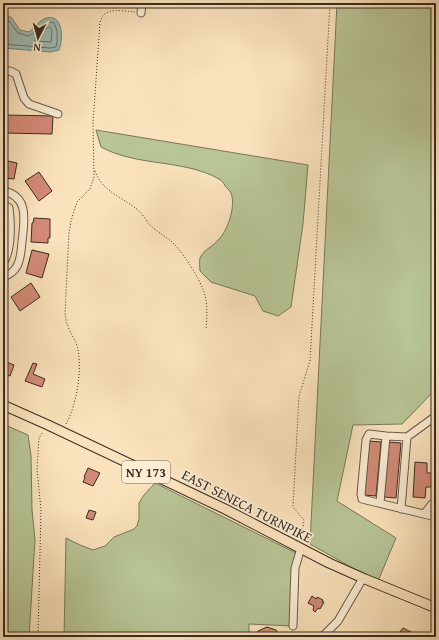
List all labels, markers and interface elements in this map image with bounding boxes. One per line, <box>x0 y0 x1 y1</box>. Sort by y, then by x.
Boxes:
north arrow <box>18 18 58 58</box>
text: N <box>32 40 41 56</box>
road number: NY 173 <box>122 461 170 483</box>
street label: EAST SENECA TURNPIKE <box>178 464 316 548</box>

